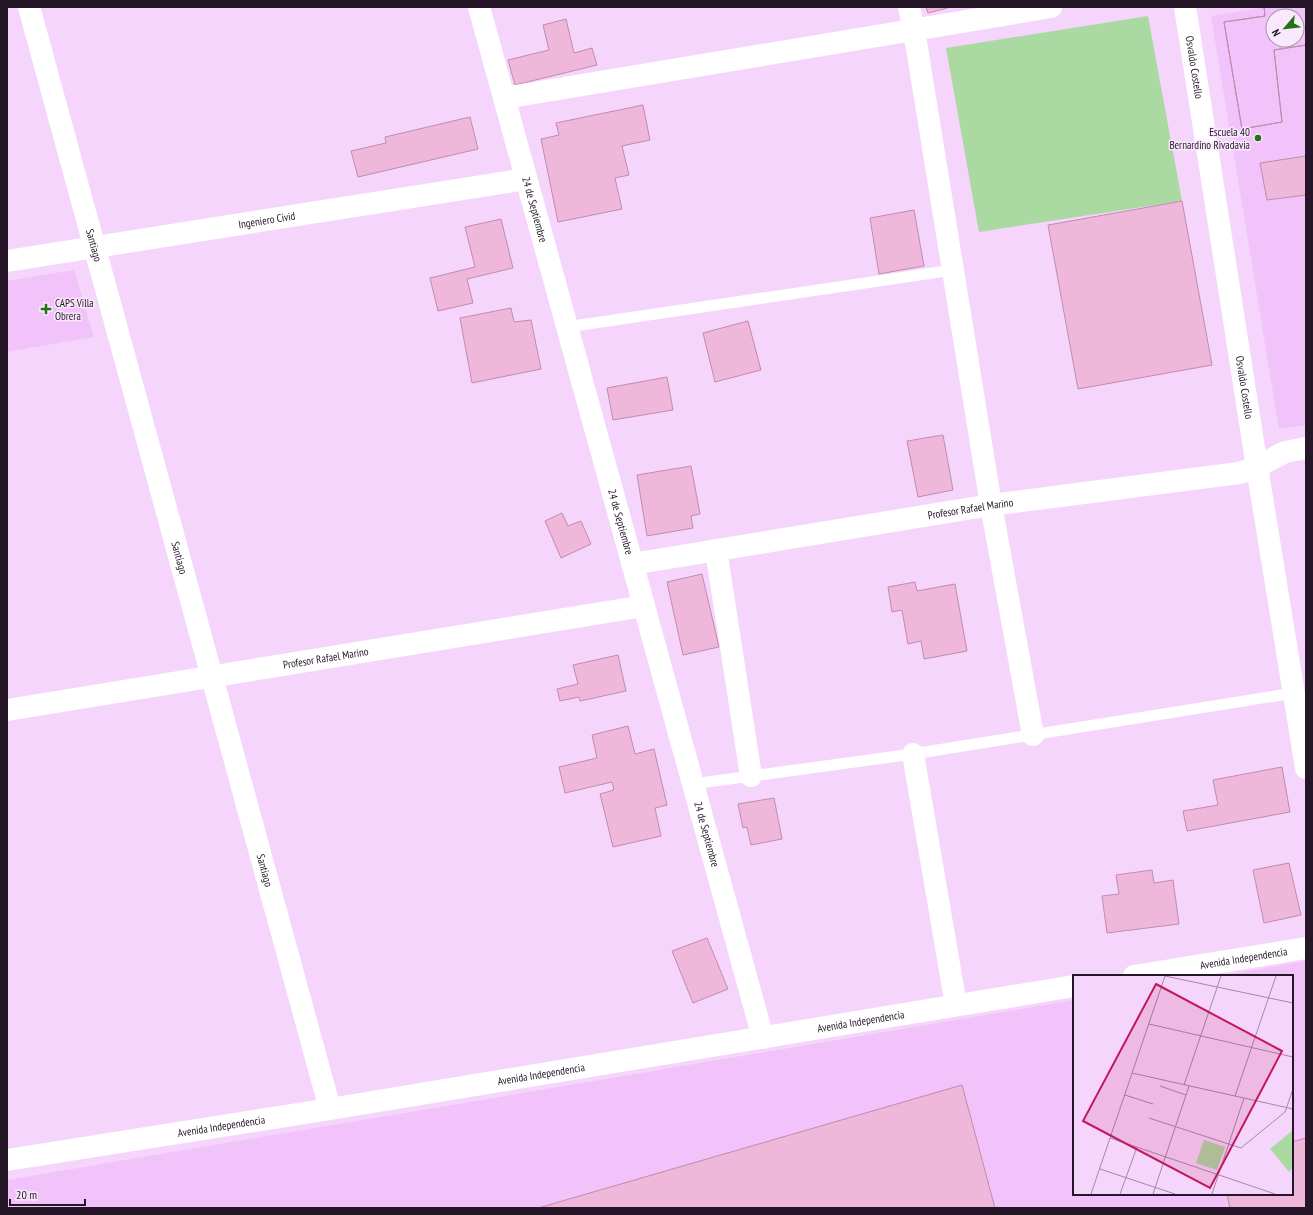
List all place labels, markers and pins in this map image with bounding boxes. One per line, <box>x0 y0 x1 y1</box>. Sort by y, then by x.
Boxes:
place label: Escuela 40 Bernardino Rivadavia <box>1169 125 1250 152</box>
marker: Escuela 40 Bernardino Rivadavia <box>1253 133 1263 143</box>
place label: CAPS Villa Obrera <box>55 296 94 323</box>
marker: CAPS Villa Obrera <box>40 303 52 315</box>

